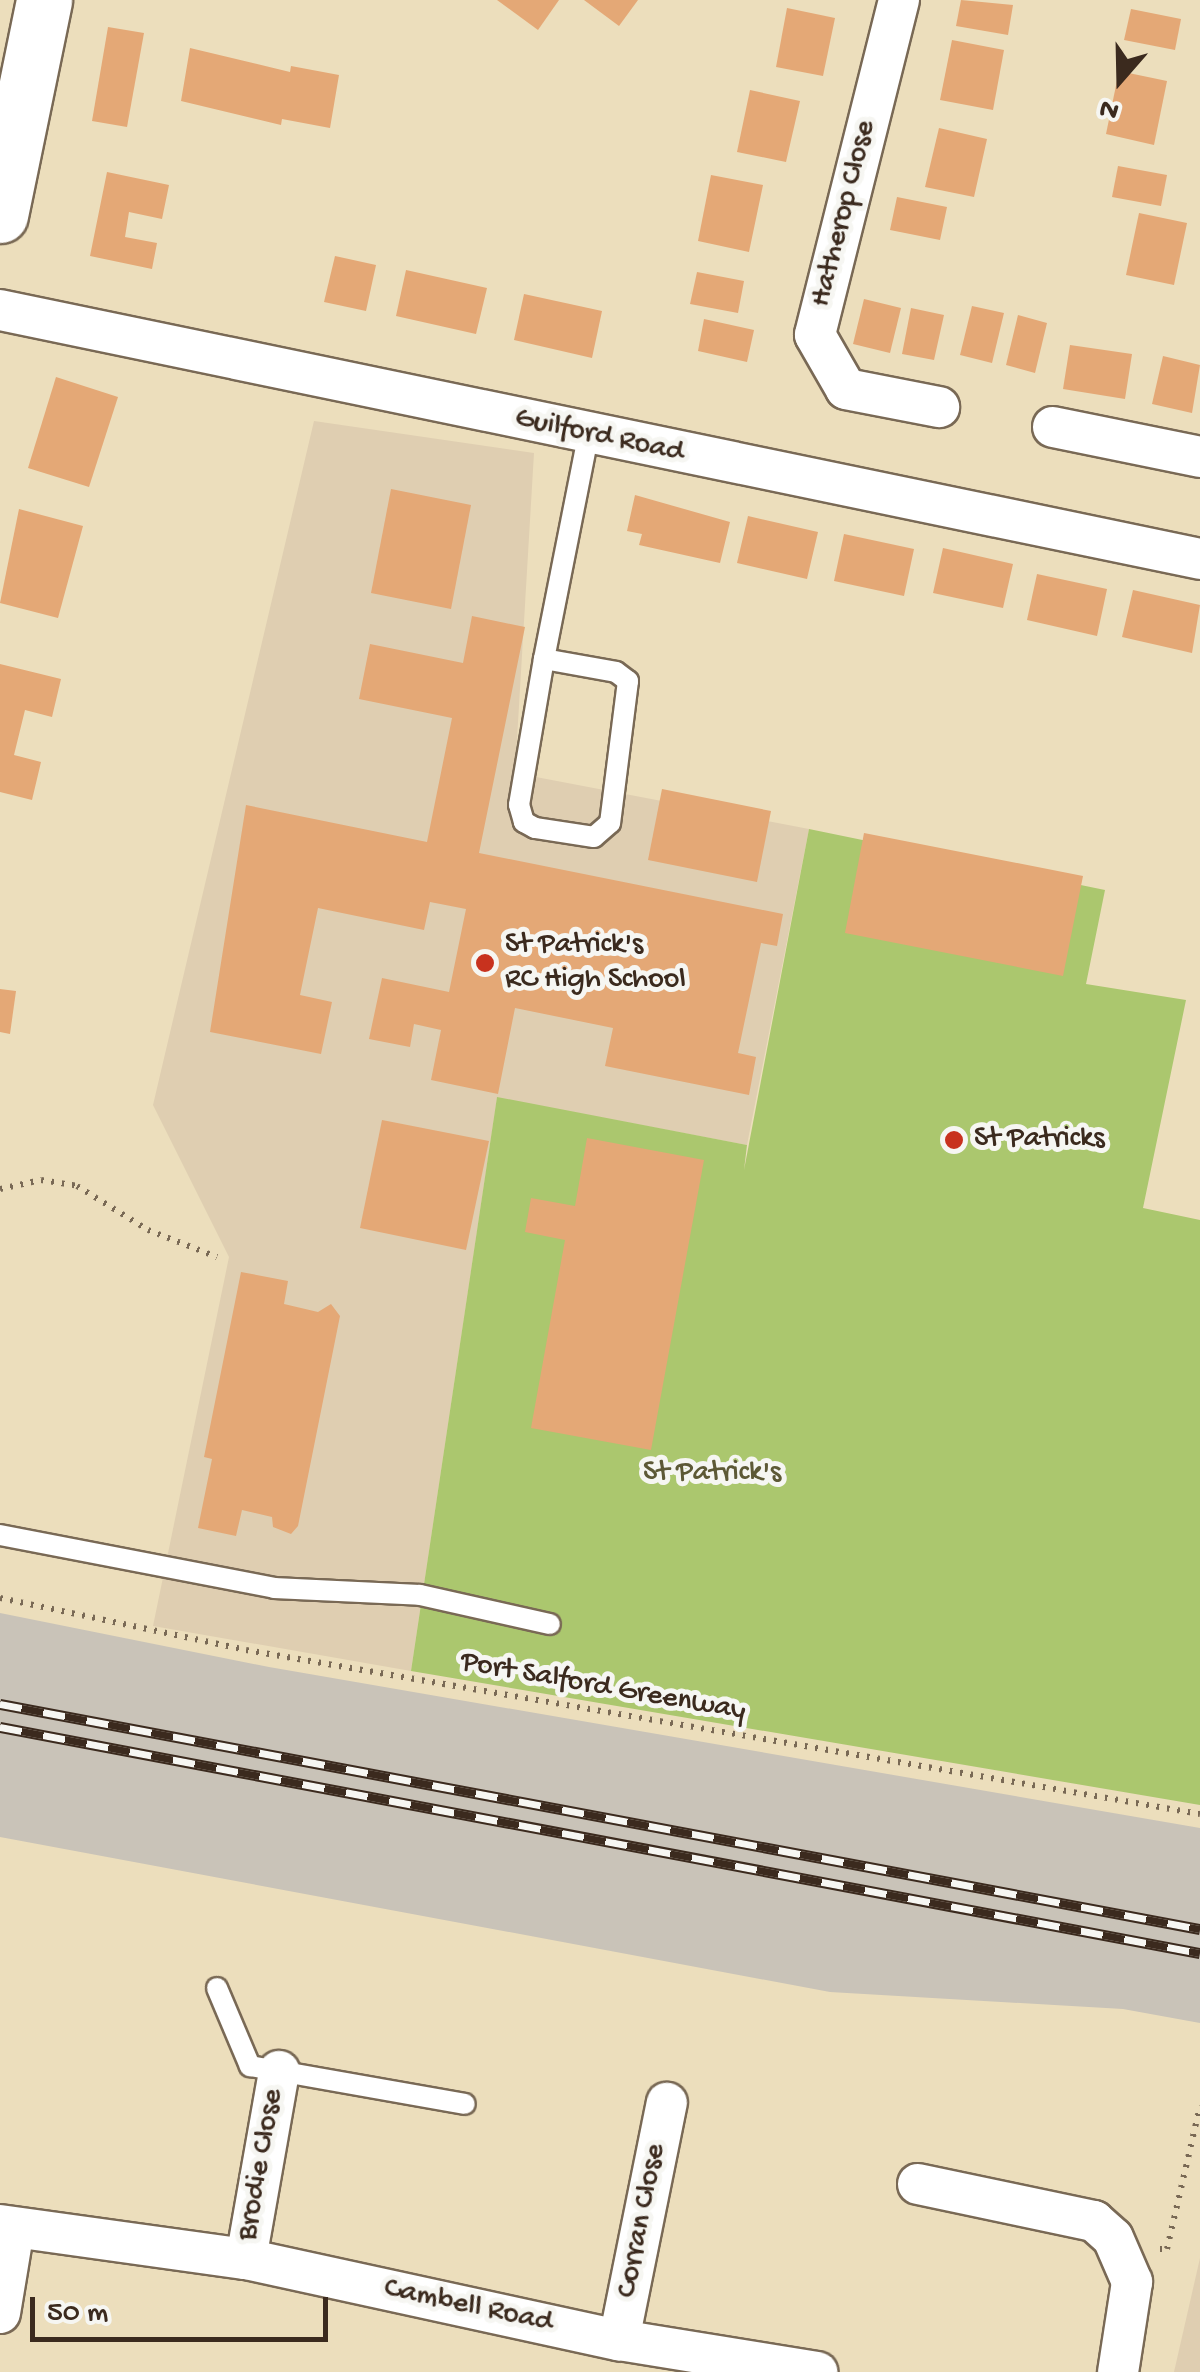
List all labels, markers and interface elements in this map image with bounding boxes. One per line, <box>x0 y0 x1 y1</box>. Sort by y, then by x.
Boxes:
north arrow <box>1070 30 1170 130</box>
text: N <box>1095 90 1124 127</box>
street label: Hatherop Close <box>804 117 886 311</box>
street label: Guilford Road <box>511 402 687 472</box>
place label: St Patrick's RC High School <box>505 928 686 998</box>
marker: St Patrick's RC High School <box>474 952 496 974</box>
place label: St Patricks <box>974 1122 1104 1158</box>
marker: St Patricks <box>943 1129 965 1151</box>
park label: St Patrick's <box>643 1456 781 1492</box>
street label: Port Salford Greenway <box>458 1645 748 1731</box>
street label: Brodie Close <box>231 2086 293 2244</box>
street label: Corran Close <box>610 2141 676 2301</box>
street label: Cambell Road <box>380 2272 556 2342</box>
scale bar <box>35 2277 332 2339</box>
text: 50 m <box>47 2297 108 2332</box>

